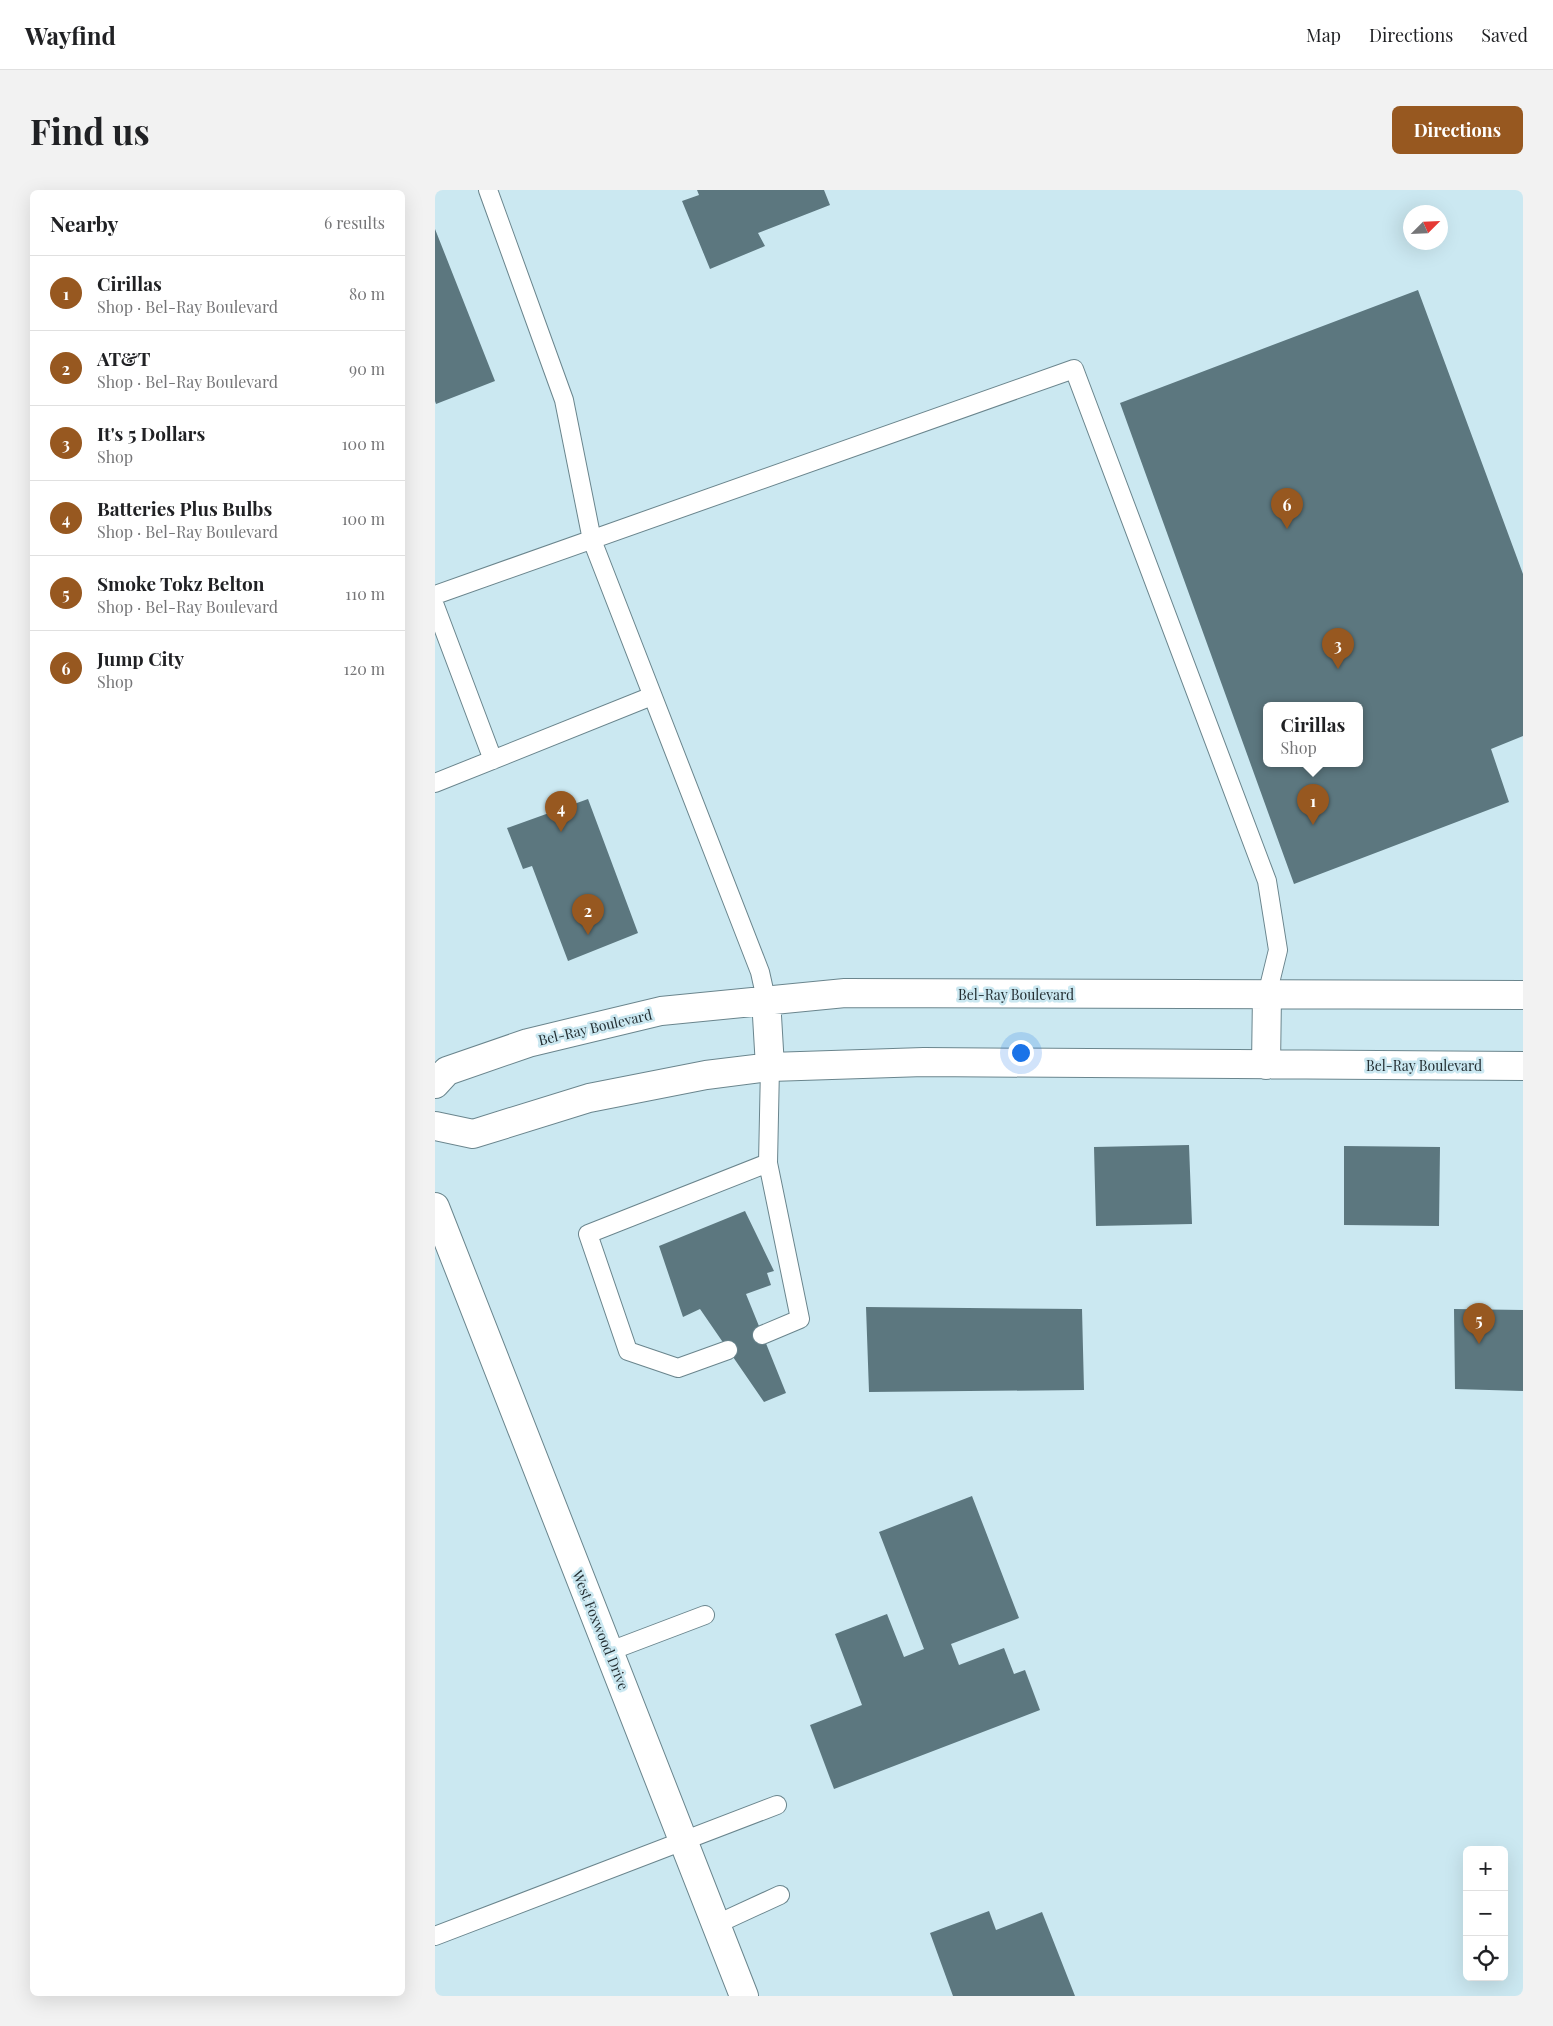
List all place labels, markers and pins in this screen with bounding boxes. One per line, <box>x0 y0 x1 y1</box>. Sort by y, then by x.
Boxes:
pin: 6 <box>1271 488 1303 529</box>
pin: 3 <box>1322 628 1354 669</box>
pin: 1 <box>1297 784 1329 825</box>
pin: 4 <box>545 791 577 832</box>
pin: 2 <box>572 894 604 935</box>
pin: 5 <box>1463 1303 1495 1344</box>

